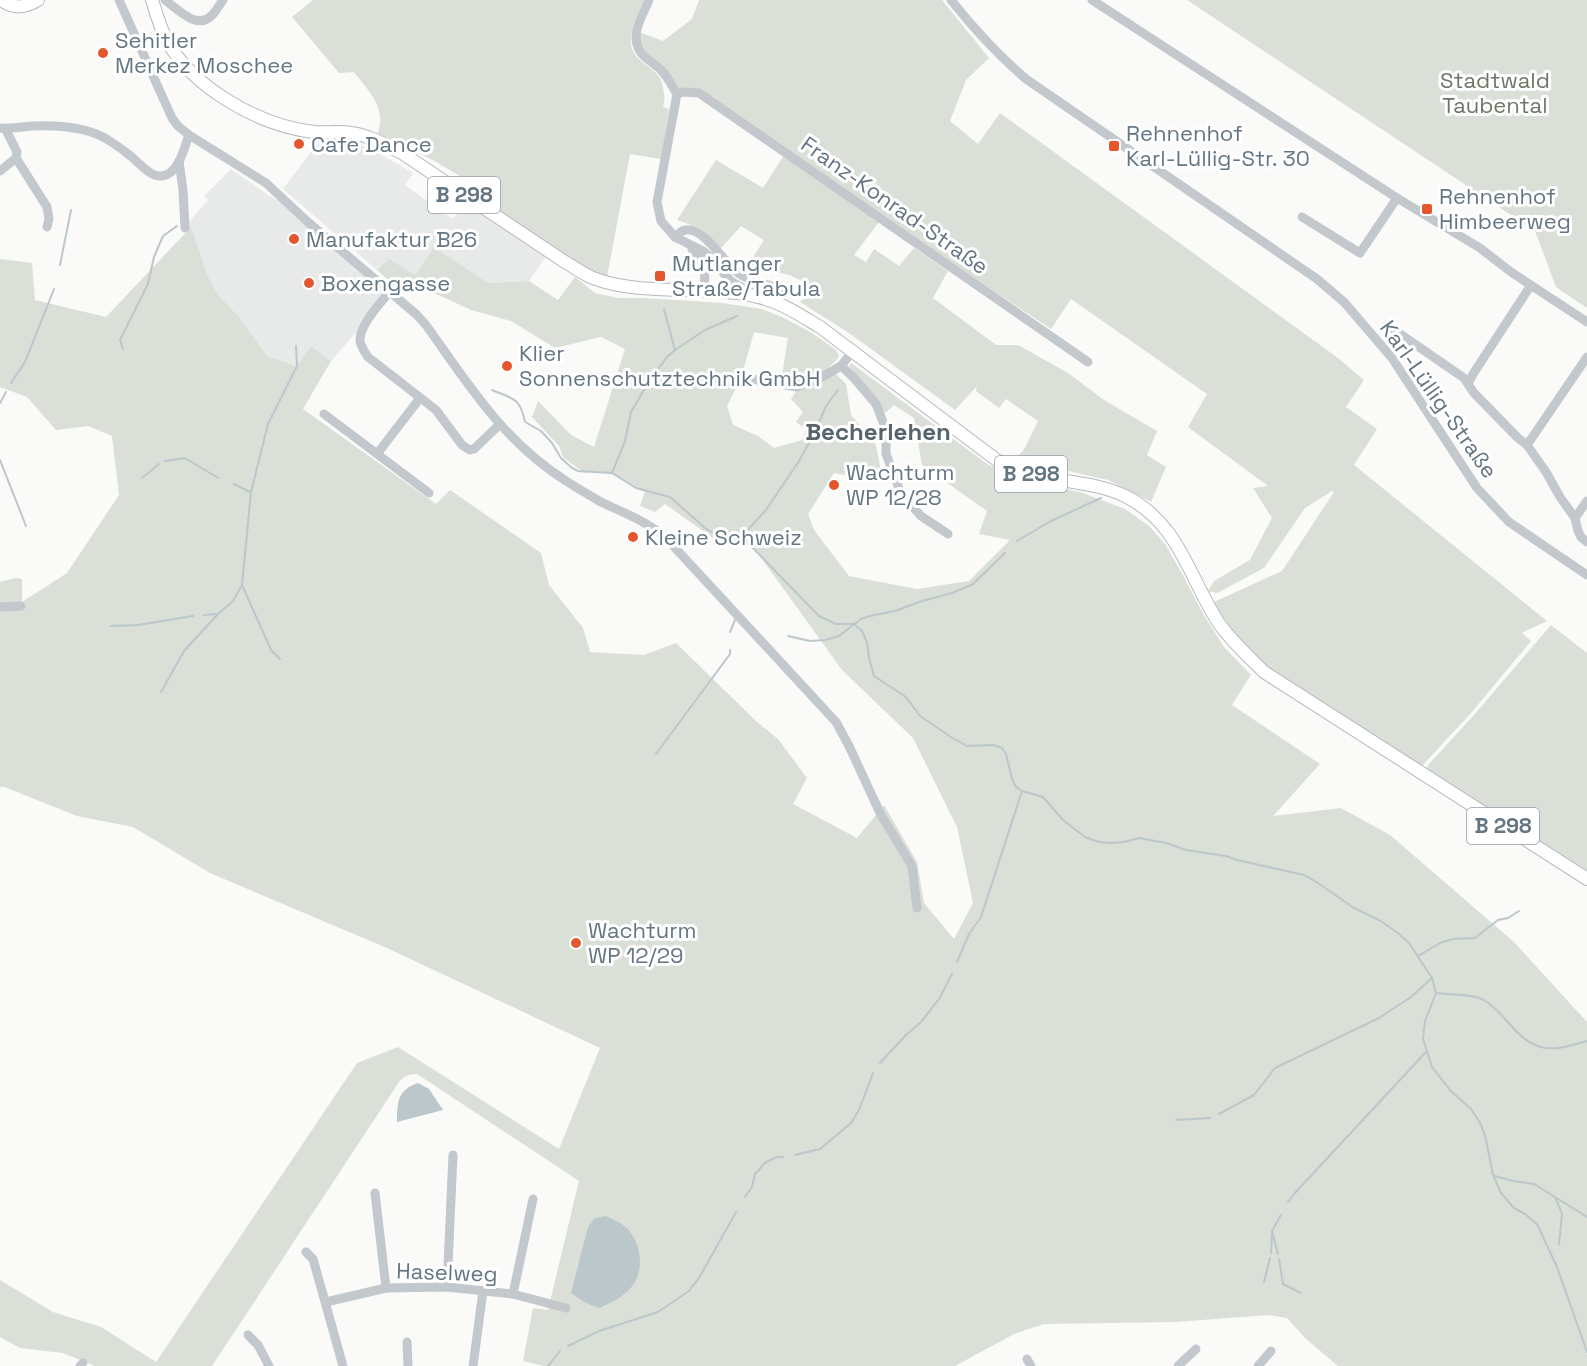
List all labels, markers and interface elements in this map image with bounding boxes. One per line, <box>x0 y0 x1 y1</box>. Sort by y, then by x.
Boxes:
place label: Sehitler Merkez Moschee <box>115 26 293 79</box>
marker: Sehitler Merkez Moschee <box>96 46 110 60</box>
park label: Stadtwald Taubental <box>1440 66 1550 119</box>
place label: Rehnenhof Karl-Lüllig-Str. 30 <box>1126 119 1310 172</box>
place label: Cafe Dance <box>311 130 432 158</box>
street label: Franz-Konrad-Straße <box>796 130 994 280</box>
marker: Cafe Dance <box>292 137 306 151</box>
marker: Rehnenhof Karl-Lüllig-Str. 30 <box>1107 139 1121 153</box>
road number: B 298 <box>428 177 500 213</box>
place label: Rehnenhof Himbeerweg <box>1439 182 1571 235</box>
marker: Rehnenhof Himbeerweg <box>1420 202 1434 216</box>
place label: Manufaktur B26 <box>306 225 477 253</box>
marker: Manufaktur B26 <box>287 232 301 246</box>
place label: Mutlanger Straße/Tabula <box>672 249 821 302</box>
place label: Boxengasse <box>321 269 450 297</box>
marker: Mutlanger Straße/Tabula <box>653 269 667 283</box>
marker: Boxengasse <box>302 276 316 290</box>
street label: Karl-Lüllig-Straße <box>1374 315 1504 483</box>
place label: Klier Sonnenschutztechnik GmbH <box>519 339 820 392</box>
marker: Klier Sonnenschutztechnik GmbH <box>500 359 514 373</box>
district label: Becherlehen <box>805 416 951 447</box>
road number: B 298 <box>995 456 1067 492</box>
place label: Wachturm WP 12/28 <box>846 458 955 511</box>
marker: Wachturm WP 12/28 <box>827 478 841 492</box>
place label: Kleine Schweiz <box>645 523 802 551</box>
marker: Kleine Schweiz <box>626 530 640 544</box>
road number: B 298 <box>1467 808 1539 844</box>
place label: Wachturm WP 12/29 <box>588 916 697 969</box>
marker: Wachturm WP 12/29 <box>569 936 583 950</box>
street label: Haselweg <box>396 1256 498 1288</box>

